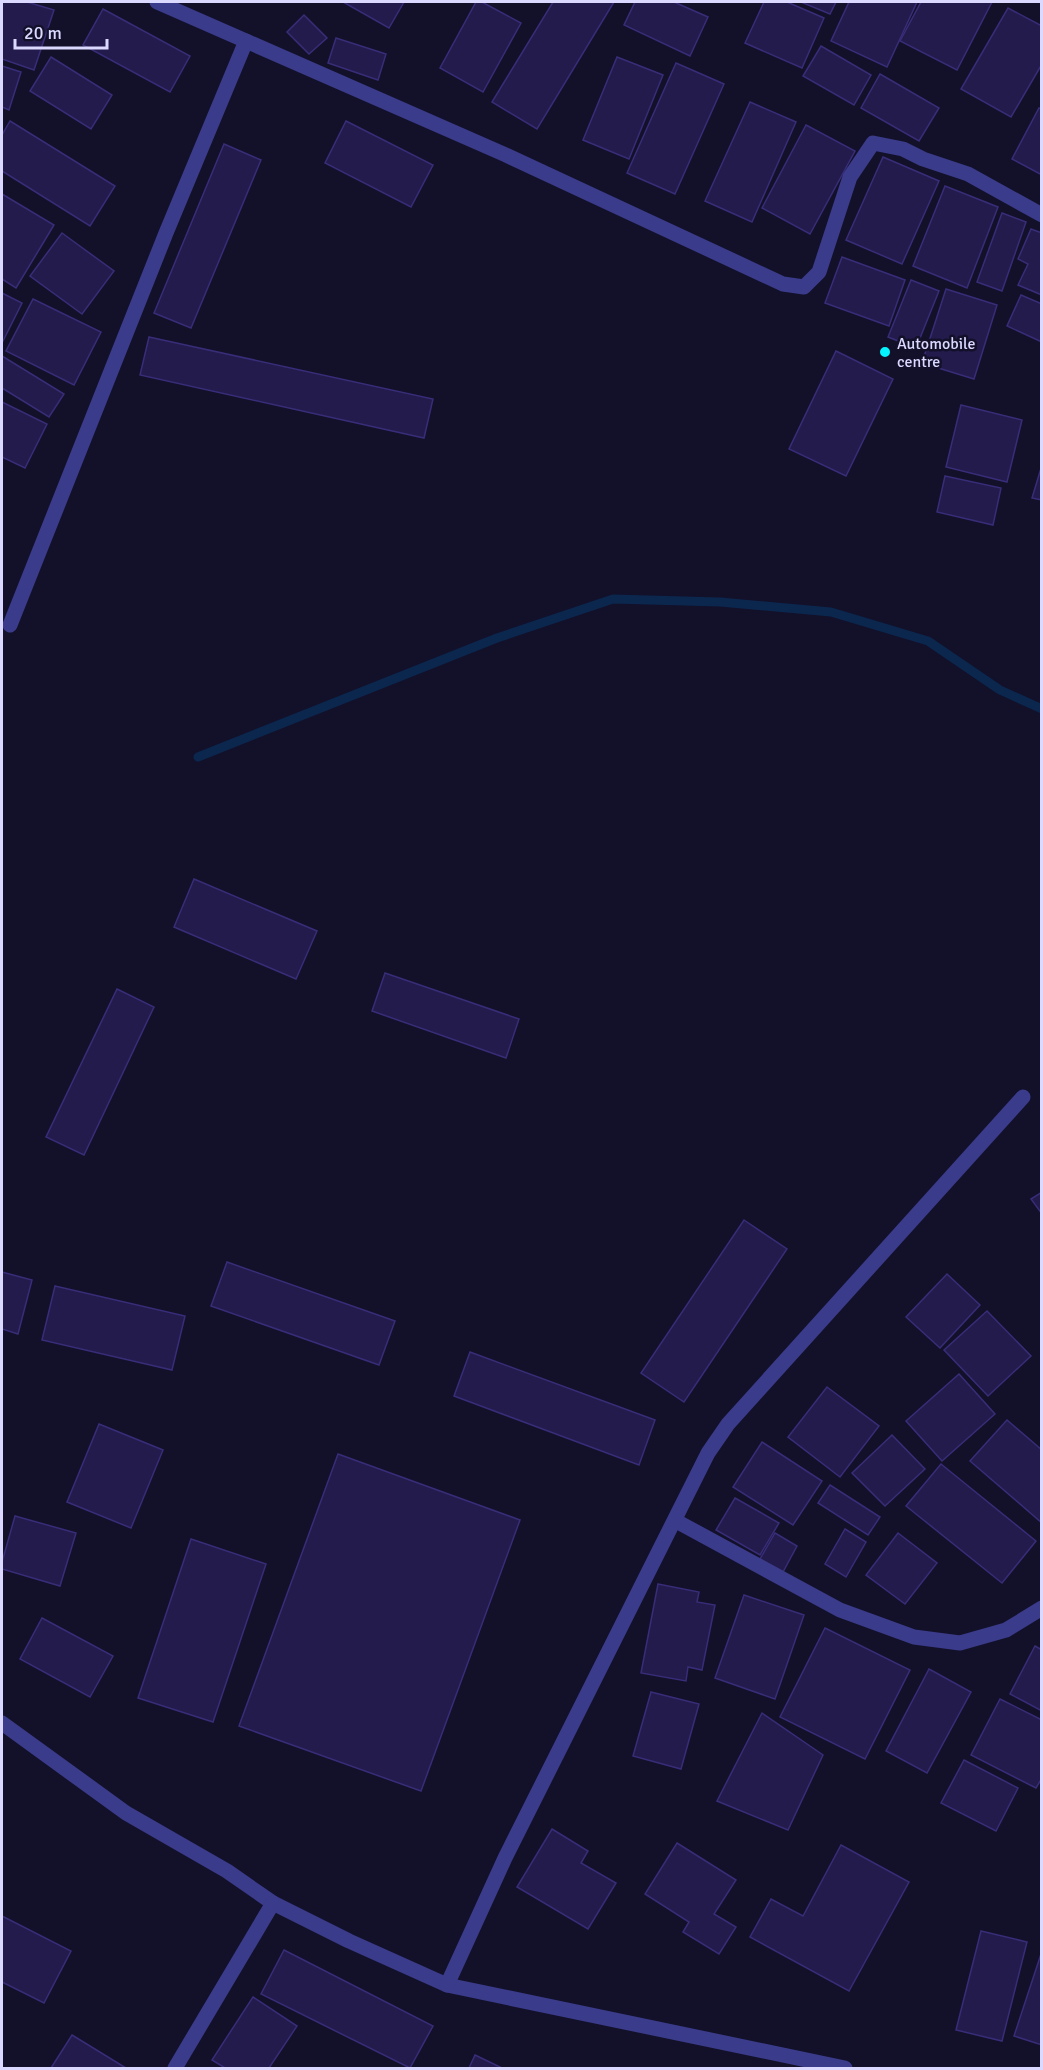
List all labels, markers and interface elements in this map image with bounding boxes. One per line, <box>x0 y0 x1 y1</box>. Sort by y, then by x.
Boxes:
scale bar <box>15 12 106 50</box>
text: 20 m <box>24 22 62 44</box>
place label: Automobile centre <box>897 334 976 372</box>
marker: Automobile centre <box>878 345 892 359</box>

